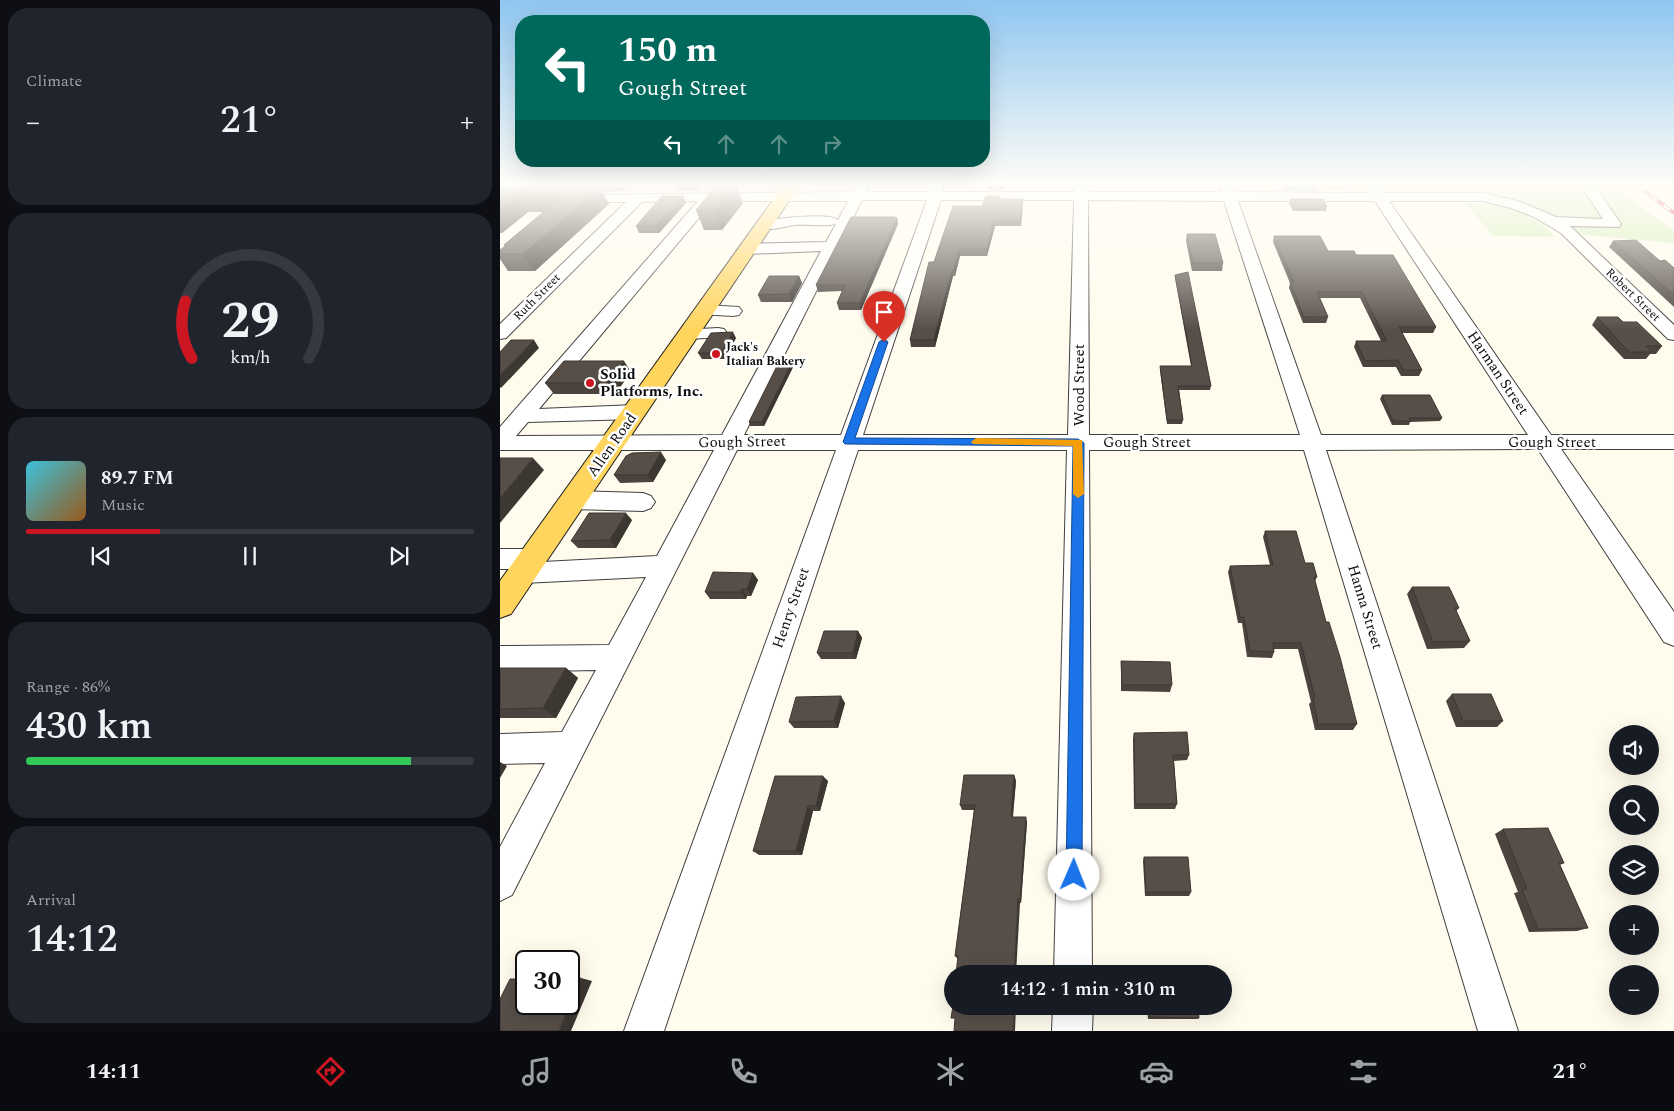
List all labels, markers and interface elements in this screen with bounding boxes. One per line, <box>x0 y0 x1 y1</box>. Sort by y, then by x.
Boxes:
text: 150 m <box>618 24 717 77</box>
icon: left <box>535 35 600 100</box>
text: Climate <box>26 69 82 93</box>
text: Gough Street <box>618 72 747 105</box>
text: 21° <box>220 92 280 150</box>
text: − <box>26 101 40 144</box>
text: + <box>460 101 474 144</box>
icon: left <box>659 130 687 158</box>
icon: ahead <box>712 130 740 158</box>
icon: ahead <box>765 130 793 158</box>
icon: right <box>818 130 846 158</box>
street label: Robert Street <box>1601 264 1665 326</box>
street label: Ruth Street <box>509 269 565 325</box>
text: 29 <box>221 282 279 361</box>
pin <box>863 291 905 342</box>
icon: arrive <box>870 298 898 326</box>
street label: Harman Street <box>1461 326 1535 420</box>
place label: Jack's Italian Bakery <box>726 338 806 371</box>
text: km/h <box>230 344 270 371</box>
street label: Wood Street <box>1068 344 1091 426</box>
marker: Jack's Italian Bakery <box>710 348 722 360</box>
place label: Solid Platforms, Inc. <box>600 363 703 403</box>
marker: Solid Platforms, Inc. <box>584 377 596 389</box>
street label: Allen Road <box>582 408 642 482</box>
street label: Gough Street <box>698 430 786 454</box>
street label: Gough Street <box>1103 431 1191 454</box>
street label: Gough Street <box>1508 431 1596 454</box>
text: 89.7 FM <box>101 464 174 493</box>
text: Music <box>101 493 145 517</box>
icon: previous <box>87 542 115 570</box>
icon: pause <box>236 542 264 570</box>
icon: next <box>385 542 413 570</box>
street label: Hanna Street <box>1341 562 1389 652</box>
street label: Henry Street <box>766 564 816 652</box>
text: Range · 86% <box>26 675 110 699</box>
text: 430 km <box>26 698 152 756</box>
map controls <box>1609 725 1659 1015</box>
button: sound <box>1609 725 1659 775</box>
button: search <box>1609 785 1659 835</box>
button: layers <box>1609 845 1659 895</box>
position arrow <box>1047 848 1099 900</box>
text: Arrival <box>26 888 76 912</box>
button: + <box>1609 905 1659 955</box>
text: 14:12 <box>26 911 117 969</box>
speed limit sign: 30 <box>515 950 580 1015</box>
button: − <box>1609 965 1659 1015</box>
text: 14:12 · 1 min · 310 m <box>1000 975 1176 1004</box>
icon: directions <box>313 1054 348 1089</box>
icon: music <box>519 1054 554 1089</box>
icon: phone <box>726 1054 761 1089</box>
icon: climate <box>933 1054 968 1089</box>
icon: car <box>1139 1054 1174 1089</box>
icon: filters <box>1346 1054 1381 1089</box>
text: 14:11 <box>86 1055 141 1088</box>
text: 21° <box>1552 1055 1588 1088</box>

